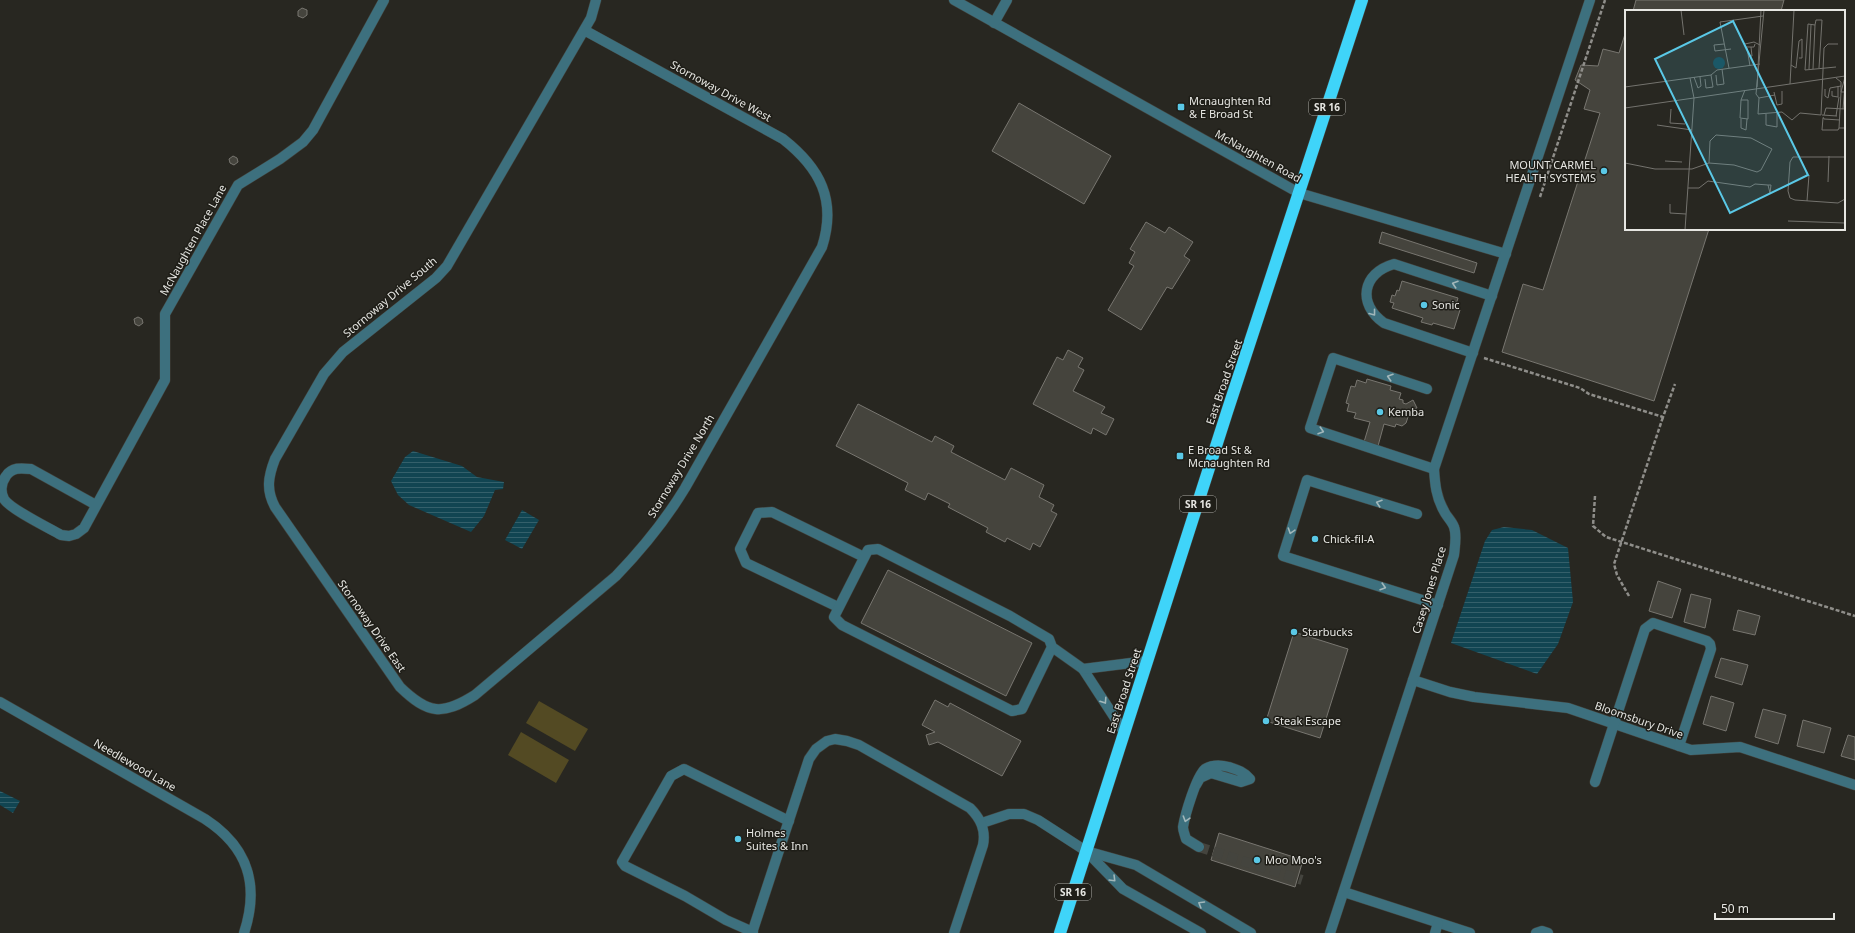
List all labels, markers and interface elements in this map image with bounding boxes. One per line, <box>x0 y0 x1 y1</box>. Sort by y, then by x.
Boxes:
inset map <box>1625 10 1845 230</box>
street label: Stornoway Drive West <box>668 57 774 125</box>
place label: Mcnaughten Rd & E Broad St <box>1189 93 1271 121</box>
road number: SR 16 <box>1309 99 1345 115</box>
marker: Mcnaughten Rd & E Broad St <box>1176 102 1186 112</box>
street label: McNaughten Road <box>1212 126 1304 185</box>
place label: MOUNT CARMEL HEALTH SYSTEMS <box>1505 157 1596 185</box>
marker: MOUNT CARMEL HEALTH SYSTEMS <box>1599 166 1609 176</box>
street label: McNaughten Place Lane <box>156 181 229 298</box>
street label: Stornoway Drive South <box>340 253 440 340</box>
one-way arrow <box>1452 280 1459 289</box>
place label: Sonic <box>1432 297 1460 312</box>
marker: Sonic <box>1419 300 1429 310</box>
one-way arrow <box>1368 309 1375 316</box>
street label: East Broad Street <box>1202 337 1245 426</box>
one-way arrow <box>1386 373 1393 382</box>
place label: Kemba <box>1388 404 1424 419</box>
marker: Kemba <box>1375 407 1385 417</box>
street label: Stornoway Drive North <box>644 411 717 520</box>
one-way arrow <box>1317 426 1324 435</box>
place label: E Broad St & Mcnaughten Rd <box>1188 442 1270 470</box>
marker: E Broad St & Mcnaughten Rd <box>1175 451 1185 461</box>
road number: SR 16 <box>1180 496 1216 512</box>
one-way arrow <box>1376 499 1383 507</box>
one-way arrow <box>1287 528 1296 535</box>
place label: Chick-fil-A <box>1323 531 1375 546</box>
marker: Chick-fil-A <box>1310 534 1320 544</box>
street label: Casey Jones Place <box>1408 544 1449 635</box>
street label: Stornoway Drive East <box>335 577 410 675</box>
one-way arrow <box>1379 582 1386 591</box>
place label: Starbucks <box>1302 624 1353 639</box>
marker: Starbucks <box>1289 627 1299 637</box>
street label: East Broad Street <box>1103 646 1144 735</box>
one-way arrow <box>1099 697 1107 704</box>
street label: Bloomsbury Drive <box>1593 697 1685 742</box>
place label: Steak Escape <box>1274 713 1341 728</box>
marker: Steak Escape <box>1261 716 1271 726</box>
street label: Needlewood Lane <box>91 735 179 794</box>
one-way arrow <box>1182 815 1191 822</box>
place label: Holmes Suites & Inn <box>746 825 808 853</box>
marker: Holmes Suites & Inn <box>733 834 743 844</box>
place label: Moo Moo's <box>1265 852 1322 867</box>
marker: Moo Moo's <box>1252 855 1262 865</box>
one-way arrow <box>1108 874 1116 882</box>
road number: SR 16 <box>1055 884 1091 900</box>
scale bar <box>1715 895 1834 921</box>
text: 50 m <box>1721 900 1749 917</box>
one-way arrow <box>1198 901 1205 908</box>

